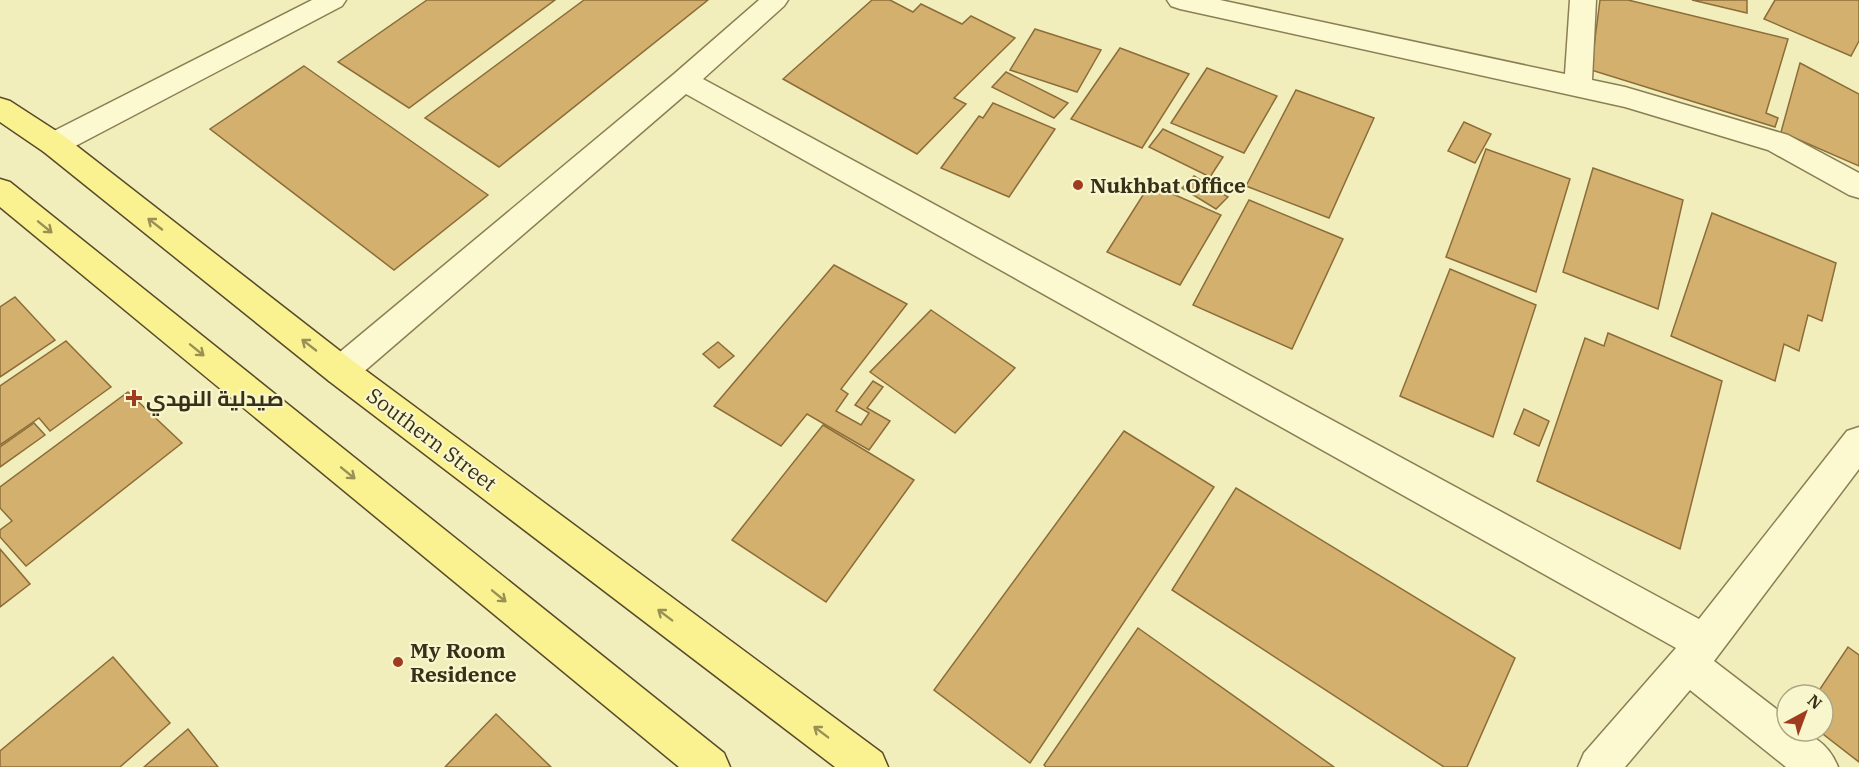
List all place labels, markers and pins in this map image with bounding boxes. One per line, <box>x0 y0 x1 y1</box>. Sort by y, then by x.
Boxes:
place label: Nukhbat Office <box>1090 171 1246 199</box>
marker: Nukhbat Office <box>1071 178 1085 192</box>
place label: صيدلية النهدي <box>146 384 284 416</box>
marker: صيدلية النهدي <box>127 391 141 405</box>
place label: My Room Residence <box>410 636 517 688</box>
marker: My Room Residence <box>391 655 405 669</box>

